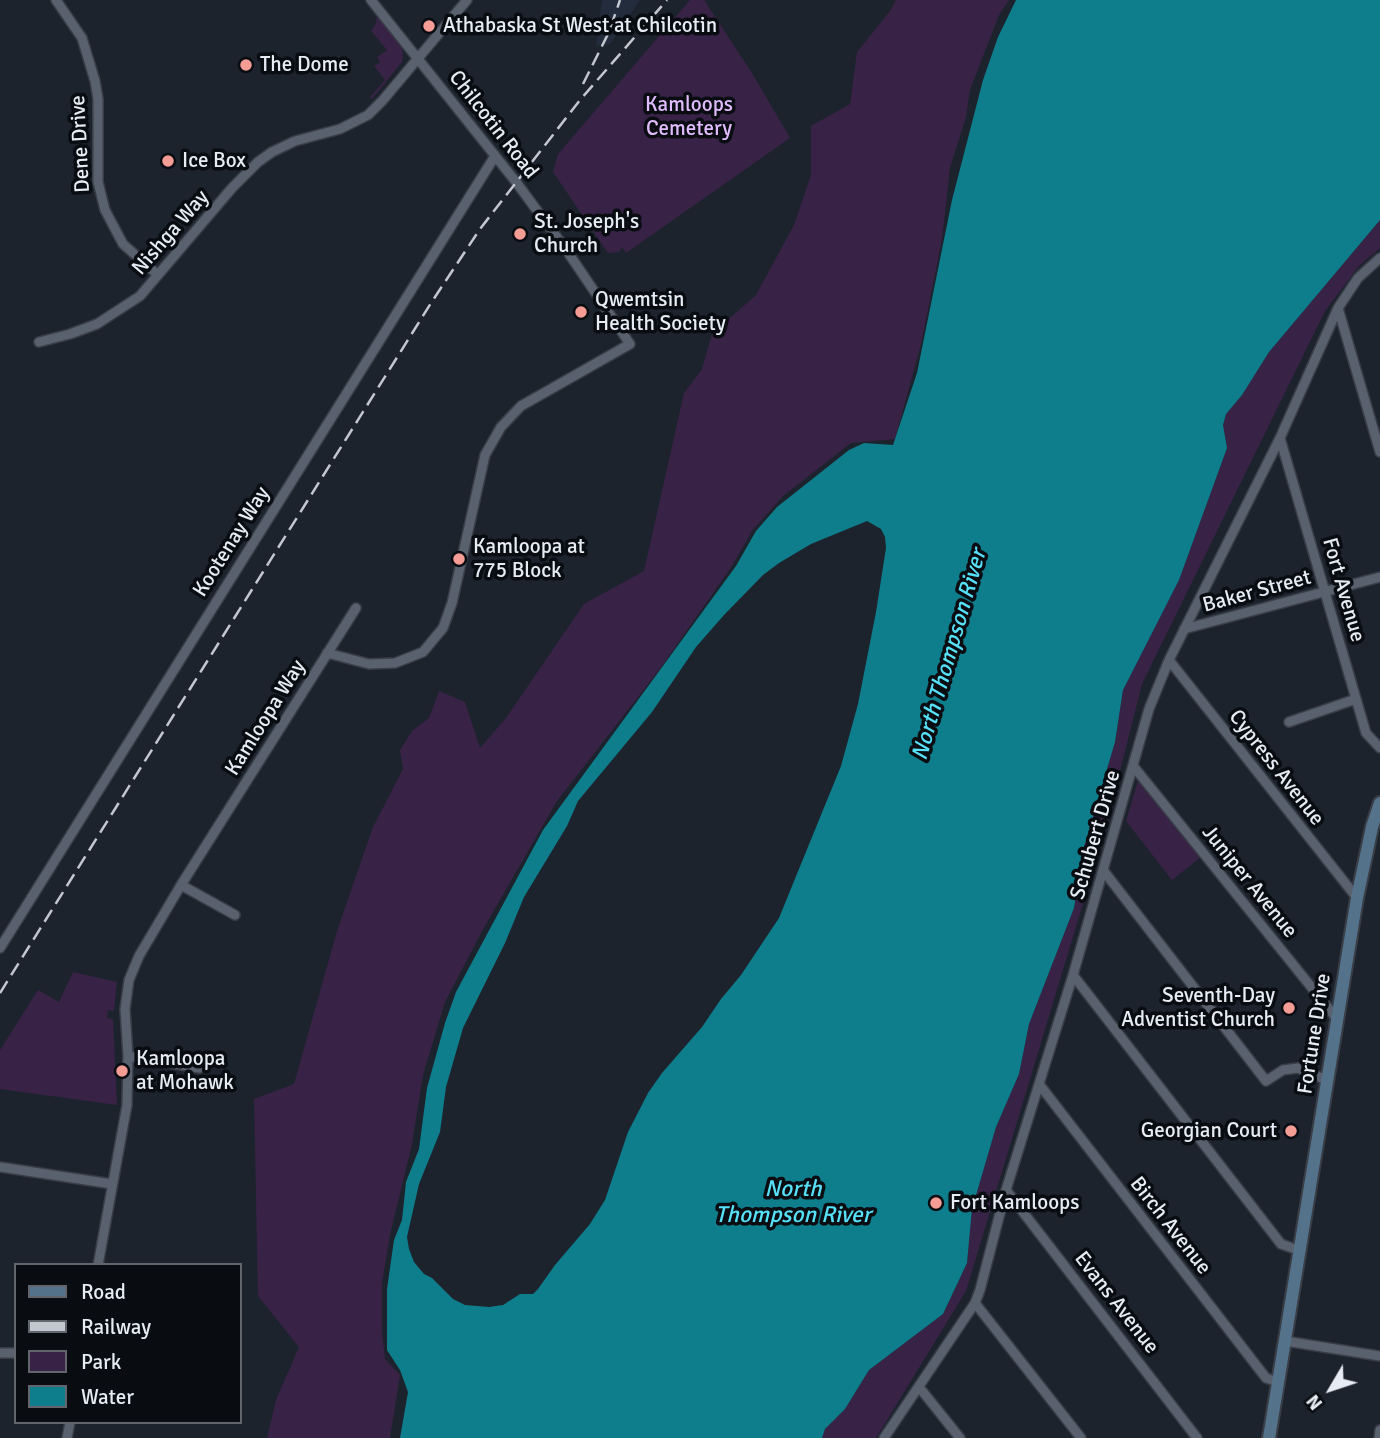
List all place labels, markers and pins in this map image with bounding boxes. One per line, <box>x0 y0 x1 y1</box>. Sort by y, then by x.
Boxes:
place label: Athabaska St West at Chilcotin <box>443 13 717 39</box>
marker: Athabaska St West at Chilcotin <box>421 18 437 34</box>
place label: The Dome <box>260 52 349 78</box>
marker: The Dome <box>238 57 254 73</box>
place label: Ice Box <box>182 148 246 174</box>
marker: Ice Box <box>160 153 176 169</box>
place label: St. Joseph's Church <box>534 209 639 259</box>
marker: St. Joseph's Church <box>512 226 528 242</box>
place label: Qwemtsin Health Society <box>595 287 726 337</box>
marker: Qwemtsin Health Society <box>573 304 589 320</box>
place label: Kamloopa at 775 Block <box>473 534 585 584</box>
marker: Kamloopa at 775 Block <box>451 551 467 567</box>
place label: Seventh-Day Adventist Church <box>1121 983 1275 1033</box>
marker: Seventh-Day Adventist Church <box>1281 1000 1297 1016</box>
place label: Kamloopa at Mohawk <box>136 1046 234 1096</box>
marker: Kamloopa at Mohawk <box>114 1063 130 1079</box>
place label: Georgian Court <box>1141 1118 1277 1144</box>
marker: Georgian Court <box>1283 1123 1299 1139</box>
place label: Fort Kamloops <box>950 1190 1079 1216</box>
marker: Fort Kamloops <box>928 1195 944 1211</box>

